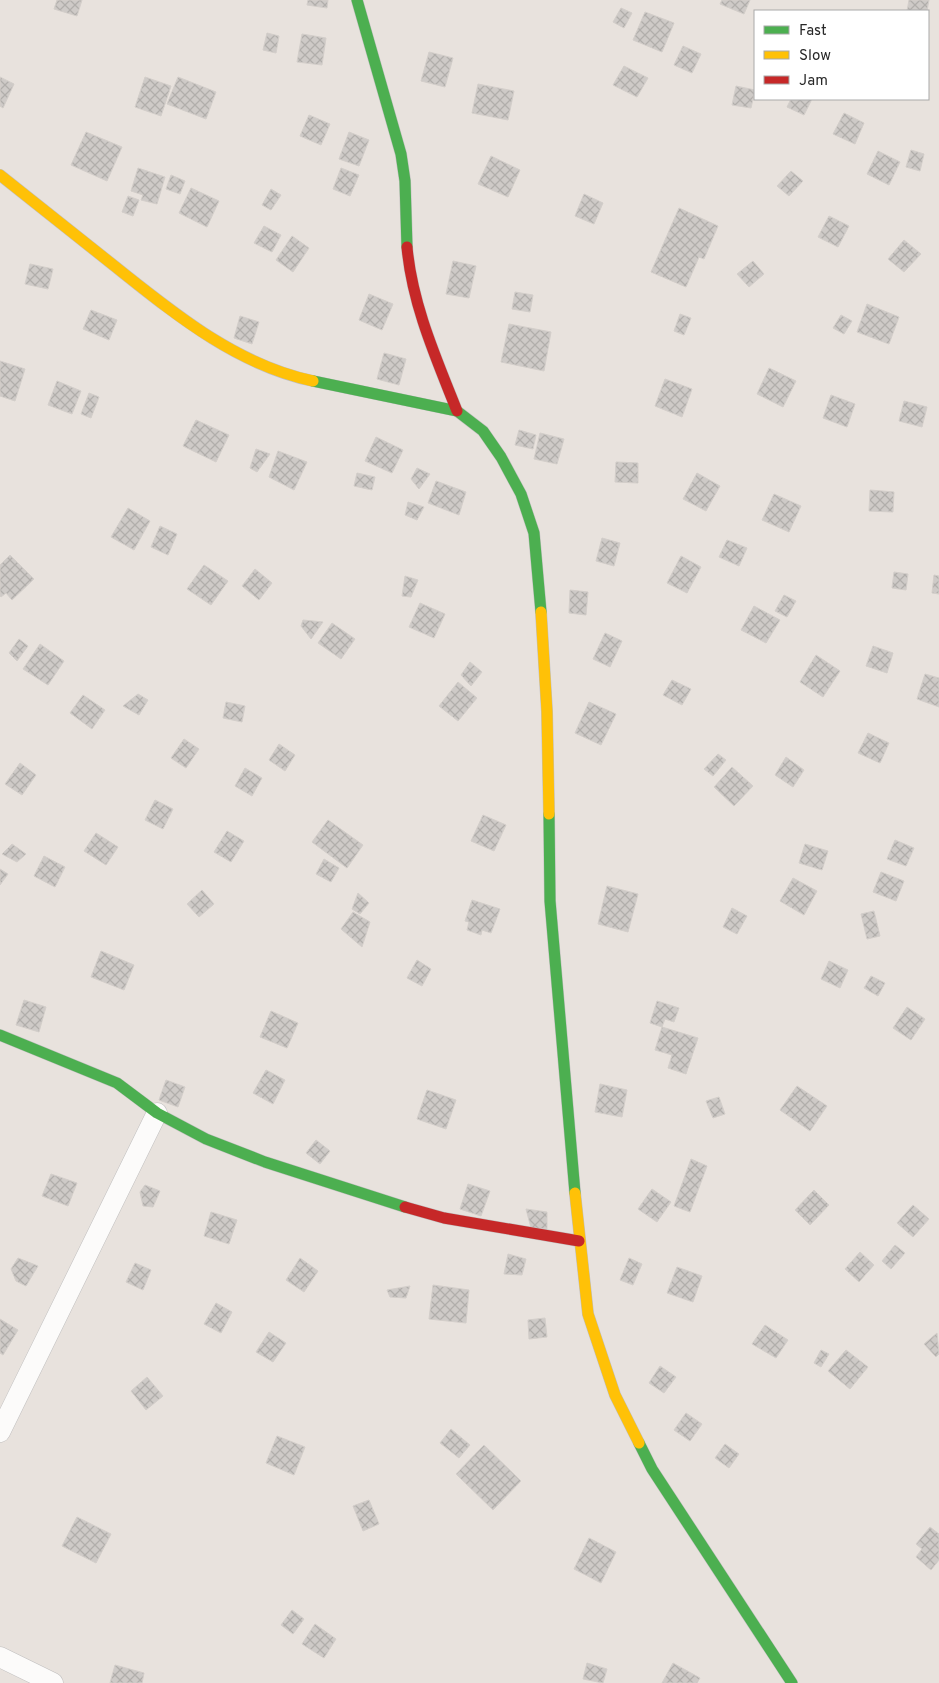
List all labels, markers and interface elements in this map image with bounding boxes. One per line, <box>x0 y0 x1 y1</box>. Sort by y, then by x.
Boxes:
legend <box>754 10 929 100</box>
text: Fast <box>799 22 827 41</box>
text: Slow <box>799 47 831 66</box>
text: Jam <box>799 72 828 91</box>

